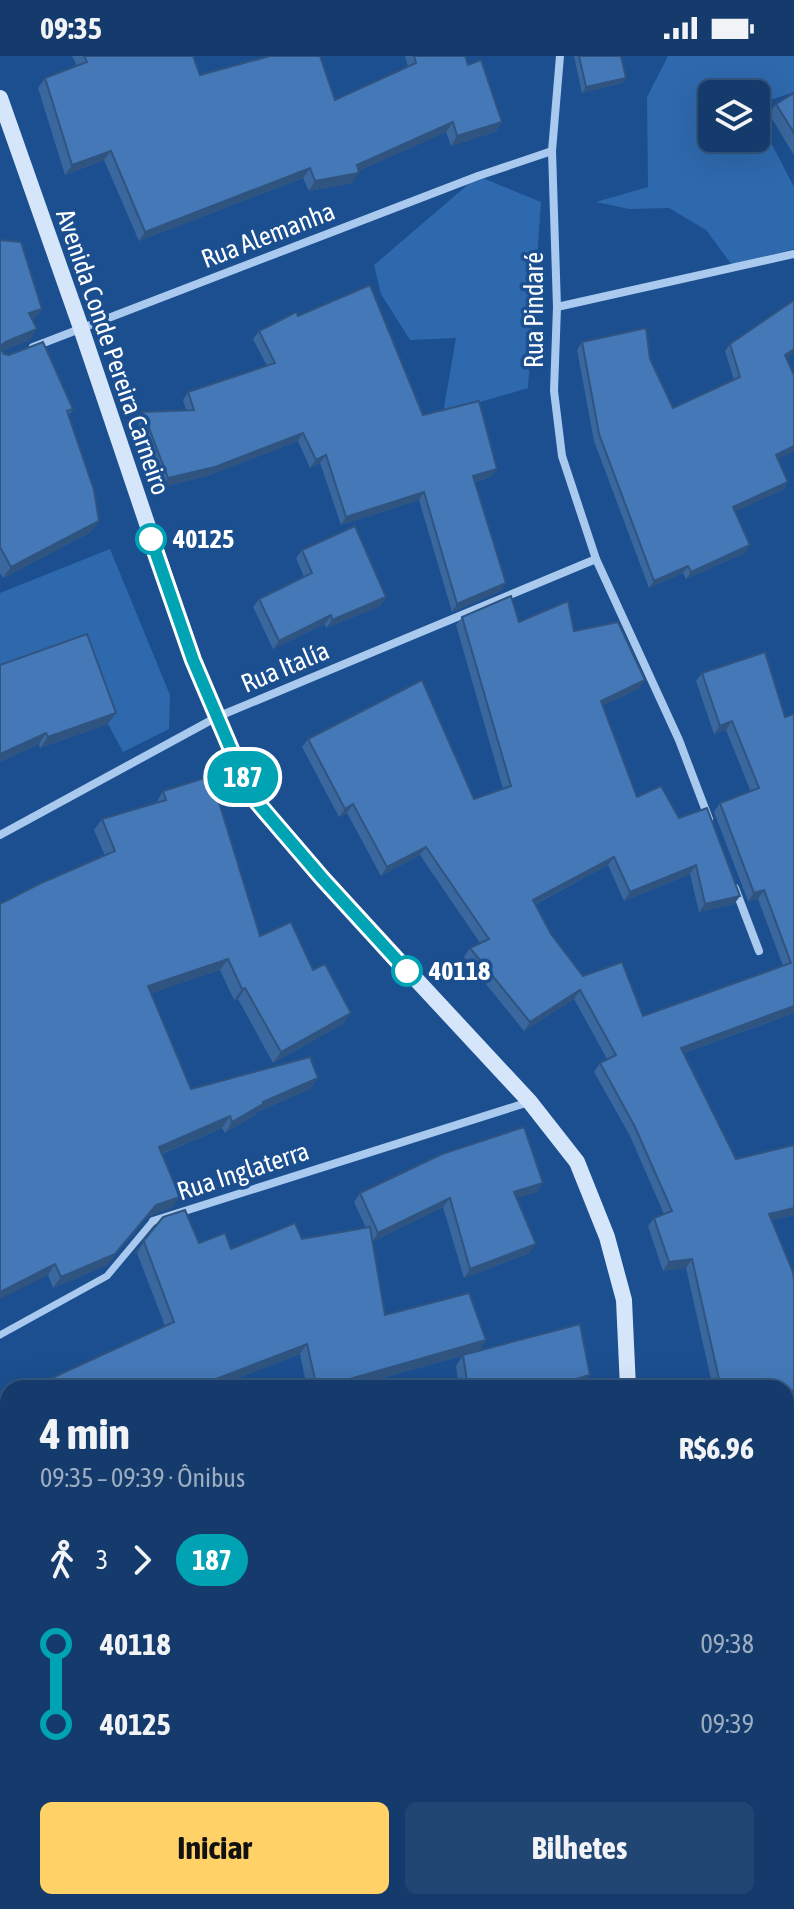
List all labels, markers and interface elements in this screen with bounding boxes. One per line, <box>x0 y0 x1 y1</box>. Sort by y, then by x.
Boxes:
text: 09:35 <box>40 11 102 45</box>
map controls <box>698 80 770 152</box>
button: layers <box>698 80 770 152</box>
street label: Rua Alemanha <box>197 196 339 274</box>
street label: Avenida Conde Pereira Carneiro <box>50 205 176 499</box>
street label: Rua Pindaré <box>519 252 549 368</box>
marker: 40125 <box>136 524 166 554</box>
place label: 40125 <box>172 524 234 554</box>
street label: Rua Italía <box>237 635 333 699</box>
line badge: 187 <box>197 751 289 803</box>
text: 187 <box>223 761 263 793</box>
marker: 40118 <box>392 956 422 986</box>
place label: 40118 <box>428 956 490 986</box>
street label: Rua Inglaterra <box>173 1136 313 1206</box>
text: 4 min <box>40 1408 130 1458</box>
text: R$6.96 <box>679 1431 754 1465</box>
text: 09:35 – 09:39 · Ônibus <box>40 1463 245 1493</box>
icon: walk <box>40 1538 84 1582</box>
icon: forward <box>120 1538 164 1582</box>
text: 187 <box>192 1544 232 1576</box>
text: 3 <box>96 1545 108 1575</box>
text: 40118 <box>100 1627 171 1661</box>
text: 09:38 <box>700 1629 754 1659</box>
text: 40125 <box>100 1707 171 1741</box>
text: 09:39 <box>700 1709 754 1739</box>
button: Iniciar <box>40 1802 389 1894</box>
button: Bilhetes <box>405 1802 754 1894</box>

